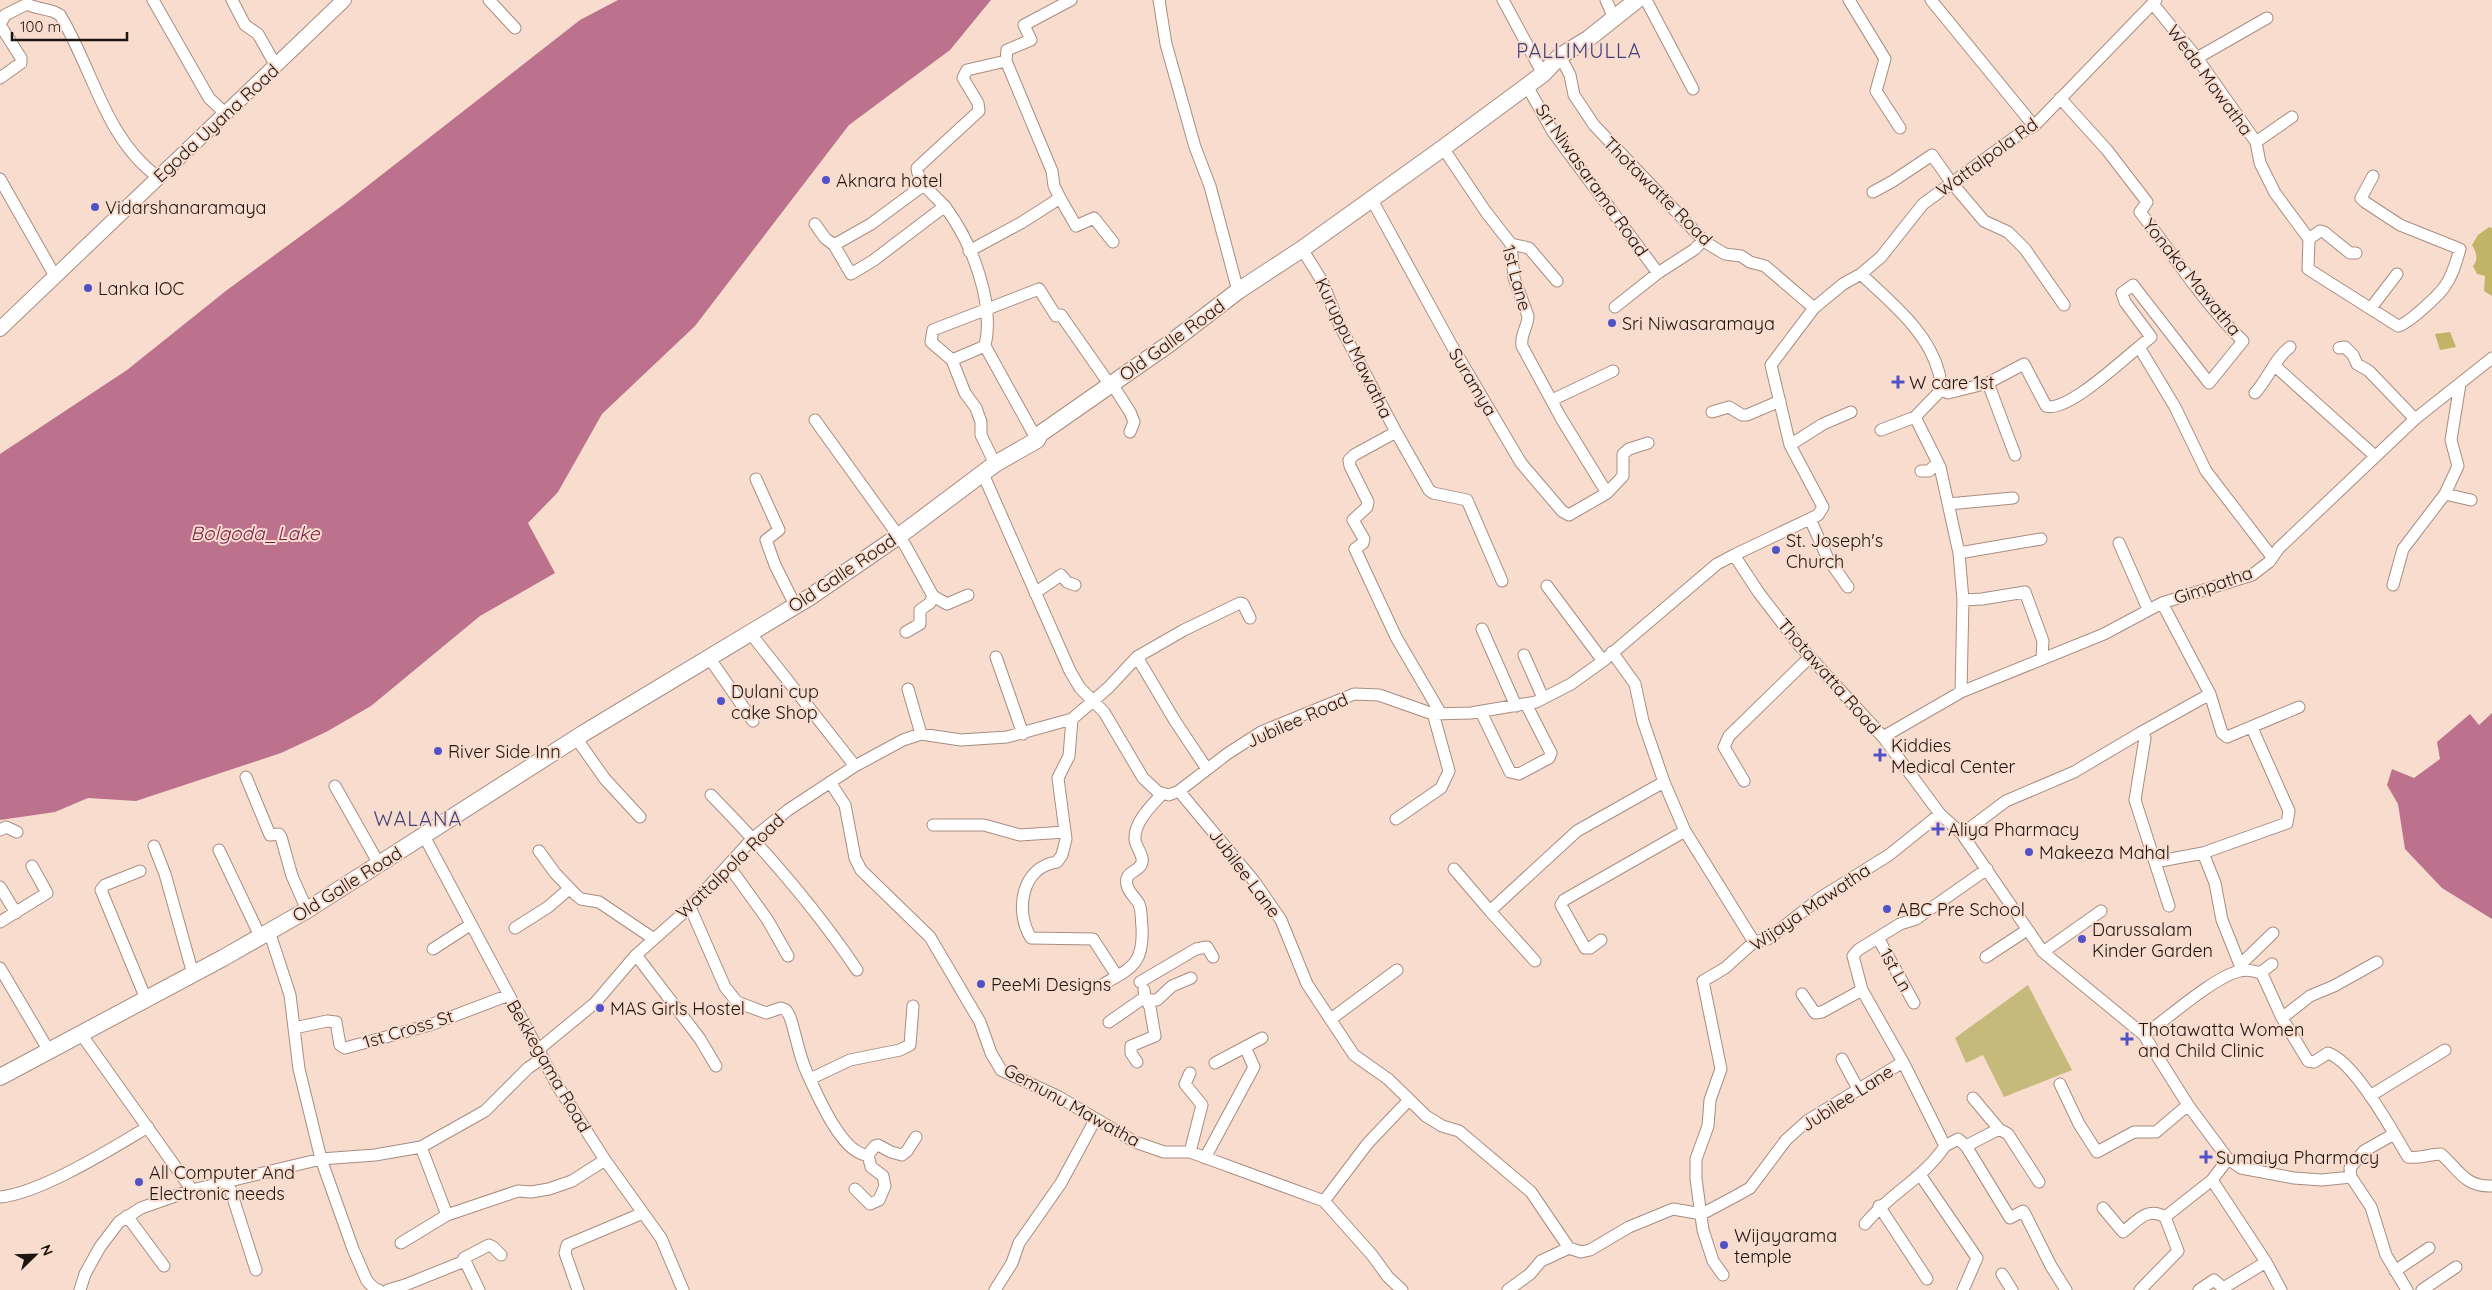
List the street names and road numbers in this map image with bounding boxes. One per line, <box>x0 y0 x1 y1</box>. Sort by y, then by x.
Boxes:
street label: Weda Mawatha <box>2162 20 2258 140</box>
street label: Egoda Uyana Road <box>148 59 284 187</box>
street label: Sri Niwasarama Road <box>1531 99 1653 261</box>
street label: Wattalpola Rd <box>1932 112 2042 202</box>
street label: Thotawatte Road <box>1599 132 1717 250</box>
street label: Yonaka Mawatha <box>2138 214 2246 340</box>
street label: 1st Lane <box>1497 243 1537 313</box>
street label: Kuruppu Mawatha <box>1310 274 1398 422</box>
street label: Old Galle Road <box>1115 294 1229 386</box>
street label: Suramya <box>1444 344 1502 420</box>
street label: Old Galle Road <box>784 528 900 618</box>
street label: Gimpatha <box>2171 561 2255 609</box>
street label: Thotawatta Road <box>1772 613 1886 739</box>
street label: Jubilee Road <box>1242 687 1352 753</box>
street label: Wattalpola Road <box>671 808 789 924</box>
street label: Jubilee Lane <box>1204 824 1286 922</box>
street label: Old Galle Road <box>288 841 406 927</box>
street label: Wijaya Mawatha <box>1745 858 1875 956</box>
street label: 1st Ln <box>1875 944 1917 996</box>
street label: Bekkegama Road <box>502 995 596 1137</box>
street label: 1st Cross St <box>360 1004 456 1054</box>
street label: Gemunu Mawatha <box>1000 1058 1144 1152</box>
street label: Jubilee Lane <box>1796 1060 1898 1136</box>

